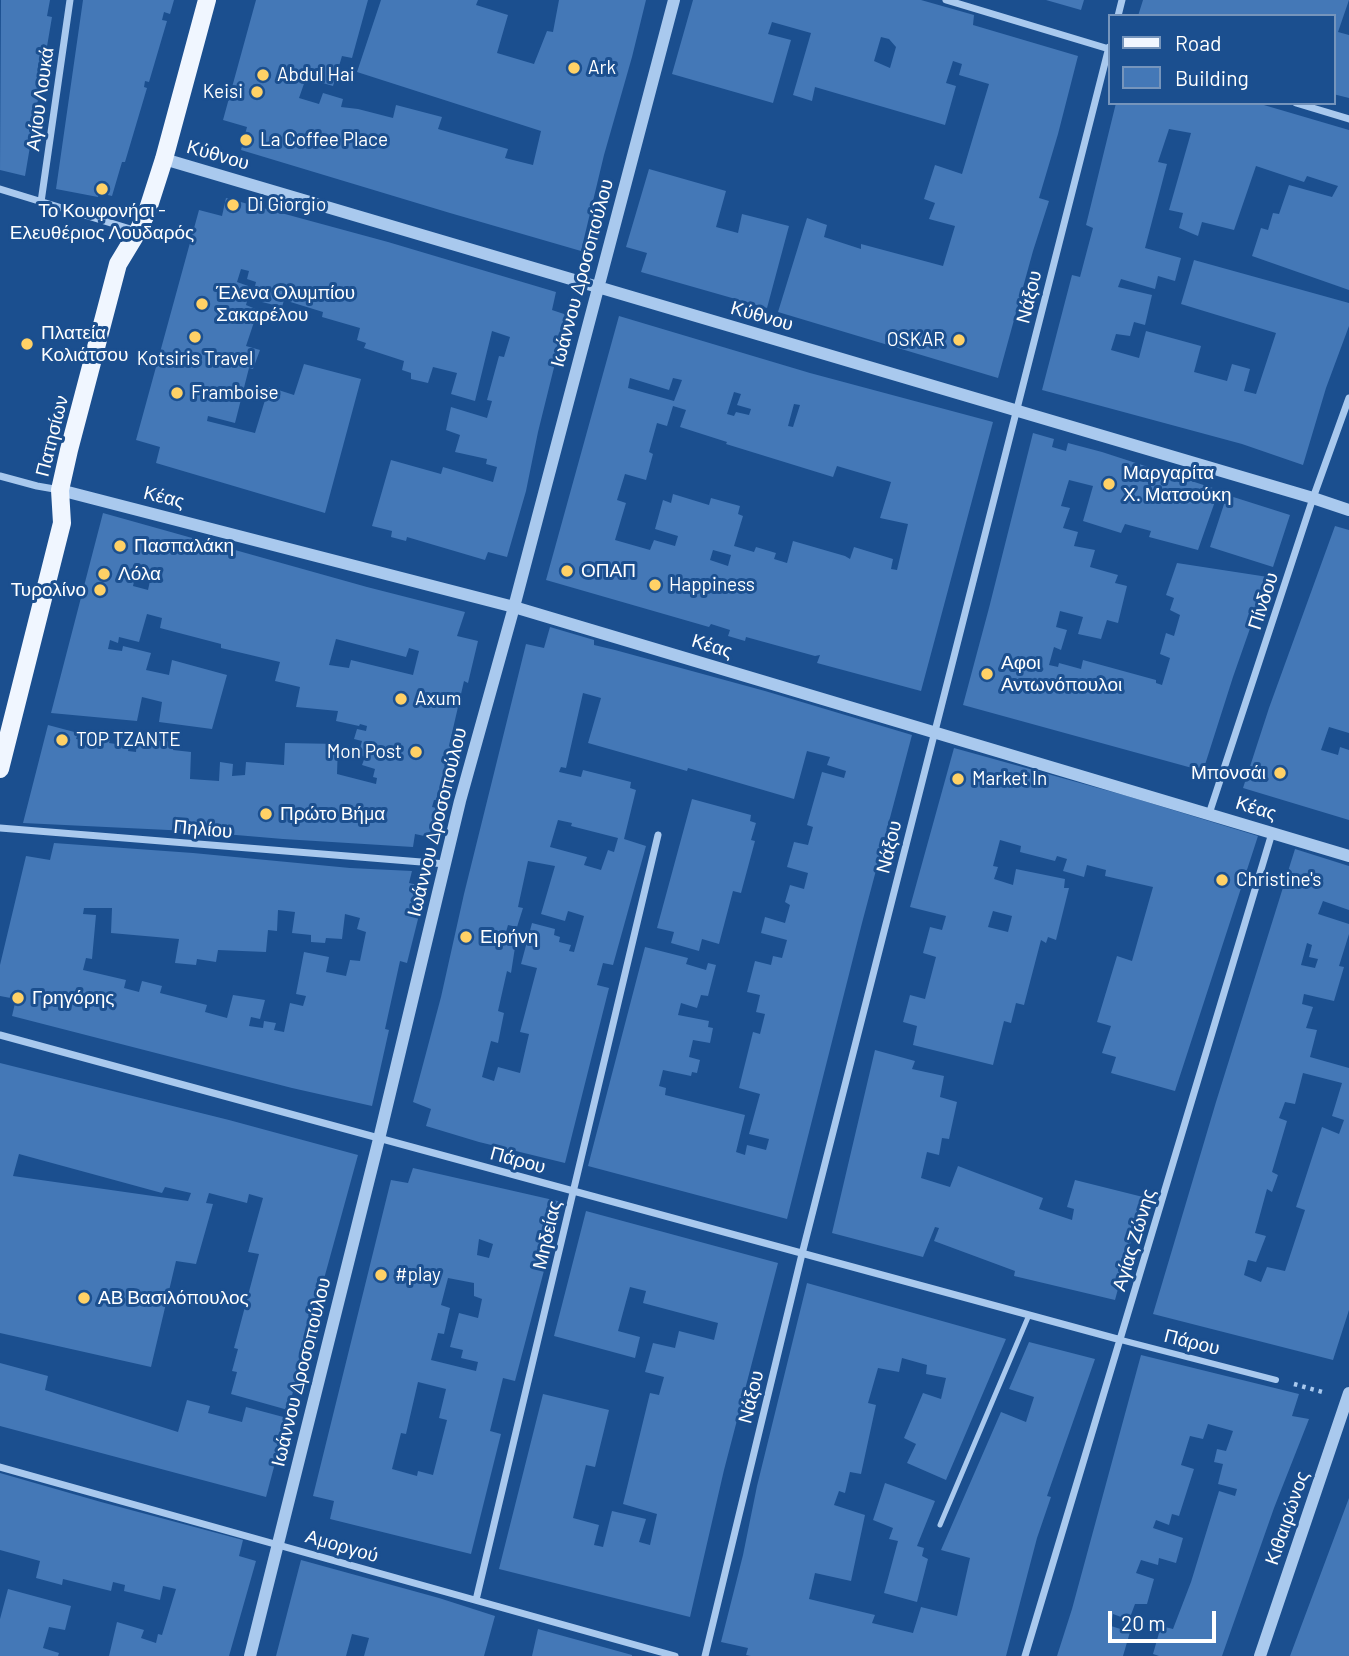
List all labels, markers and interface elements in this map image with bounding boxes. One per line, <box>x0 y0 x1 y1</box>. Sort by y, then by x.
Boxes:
legend <box>1108 14 1335 105</box>
text: Road <box>1175 30 1221 55</box>
street label: Αγίου Λουκά <box>21 46 59 152</box>
place label: Ark <box>588 57 616 79</box>
marker: Ark <box>566 60 582 76</box>
place label: Abdul Hai <box>277 64 354 86</box>
text: Building <box>1175 65 1249 90</box>
marker: Abdul Hai <box>255 67 271 83</box>
place label: Keisi <box>203 81 243 103</box>
marker: Keisi <box>249 84 265 100</box>
place label: La Coffee Place <box>260 129 388 151</box>
marker: La Coffee Place <box>238 132 254 148</box>
street label: Κύθνου <box>184 135 252 175</box>
street label: Ιωάννου Δροσοπούλου <box>546 176 618 370</box>
marker: Το Κουφονήσι - Ελευθέριος Λουδαρός <box>94 181 110 197</box>
place label: Di Giorgio <box>247 194 326 216</box>
marker: Di Giorgio <box>225 197 241 213</box>
place label: Το Κουφονήσι - Ελευθέριος Λουδαρός <box>10 200 194 244</box>
street label: Νάξου <box>1011 268 1047 326</box>
place label: Έλενα Ολυμπίου Σακαρέλου <box>216 282 355 326</box>
marker: Έλενα Ολυμπίου Σακαρέλου <box>194 296 210 312</box>
street label: Κύθνου <box>728 296 796 336</box>
place label: Πλατεία Κολιάτσου <box>41 322 128 366</box>
marker: Kotsiris Travel <box>187 329 203 345</box>
place label: OSKAR <box>887 329 945 351</box>
marker: OSKAR <box>951 332 967 348</box>
marker: Πλατεία Κολιάτσου <box>19 336 35 352</box>
place label: Kotsiris Travel <box>137 348 253 370</box>
place label: Framboise <box>191 382 279 404</box>
marker: Framboise <box>169 385 185 401</box>
street label: Πατησίων <box>31 393 73 479</box>
place label: Μαργαρίτα Χ. Ματσούκη <box>1123 462 1232 506</box>
marker: Μαργαρίτα Χ. Ματσούκη <box>1101 476 1117 492</box>
street label: Κέας <box>141 481 187 513</box>
place label: Πασπαλάκη <box>134 535 234 557</box>
marker: Πασπαλάκη <box>112 538 128 554</box>
place label: ΟΠΑΠ <box>581 560 636 582</box>
place label: Λόλα <box>118 563 161 585</box>
marker: ΟΠΑΠ <box>559 563 575 579</box>
marker: Λόλα <box>96 566 112 582</box>
street label: Πίνδου <box>1243 569 1283 633</box>
place label: Happiness <box>669 574 755 596</box>
marker: Happiness <box>647 577 663 593</box>
place label: Τυρολίνο <box>11 579 86 601</box>
marker: Τυρολίνο <box>92 582 108 598</box>
street label: Κέας <box>689 629 735 663</box>
place label: Αφοι Αντωνόπουλοι <box>1001 652 1122 696</box>
marker: Αφοι Αντωνόπουλοι <box>979 666 995 682</box>
place label: Axum <box>415 688 461 710</box>
marker: Axum <box>393 691 409 707</box>
street label: Ιωάννου Δροσοπούλου <box>402 725 472 919</box>
place label: TOP TZANTE <box>76 729 181 751</box>
marker: TOP TZANTE <box>54 732 70 748</box>
place label: Mon Post <box>327 741 402 763</box>
marker: Mon Post <box>408 744 424 760</box>
place label: Μπονσάι <box>1191 762 1266 784</box>
marker: Μπονσάι <box>1272 765 1288 781</box>
place label: Market In <box>972 768 1047 790</box>
marker: Market In <box>950 771 966 787</box>
street label: Κέας <box>1233 791 1279 825</box>
place label: Πρώτο Βήμα <box>280 803 385 825</box>
marker: Πρώτο Βήμα <box>258 806 274 822</box>
street label: Πηλίου <box>173 815 233 843</box>
street label: Νάξου <box>871 818 907 876</box>
place label: Christine's <box>1236 869 1321 891</box>
marker: Christine's <box>1214 872 1230 888</box>
place label: Ειρήνη <box>480 926 538 948</box>
marker: Ειρήνη <box>458 929 474 945</box>
place label: Γρηγόρης <box>32 987 114 1009</box>
marker: Γρηγόρης <box>10 990 26 1006</box>
street label: Πάρου <box>488 1142 548 1178</box>
street label: Αγίας Ζώνης <box>1108 1186 1160 1294</box>
street label: Μηδείας <box>528 1198 566 1272</box>
place label: #play <box>395 1264 441 1286</box>
marker: #play <box>373 1267 389 1283</box>
street label: Ιωάννου Δροσοπούλου <box>266 1275 336 1469</box>
place label: ΑΒ Βασιλόπουλος <box>98 1287 249 1309</box>
marker: ΑΒ Βασιλόπουλος <box>76 1290 92 1306</box>
street label: Πάρου <box>1162 1324 1222 1360</box>
street label: Νάξου <box>733 1368 769 1426</box>
street label: Κιθαιρώνος <box>1260 1468 1314 1568</box>
street label: Αμοργού <box>303 1525 381 1567</box>
scale bar <box>1111 1596 1220 1640</box>
text: 20 m <box>1121 1610 1166 1635</box>

